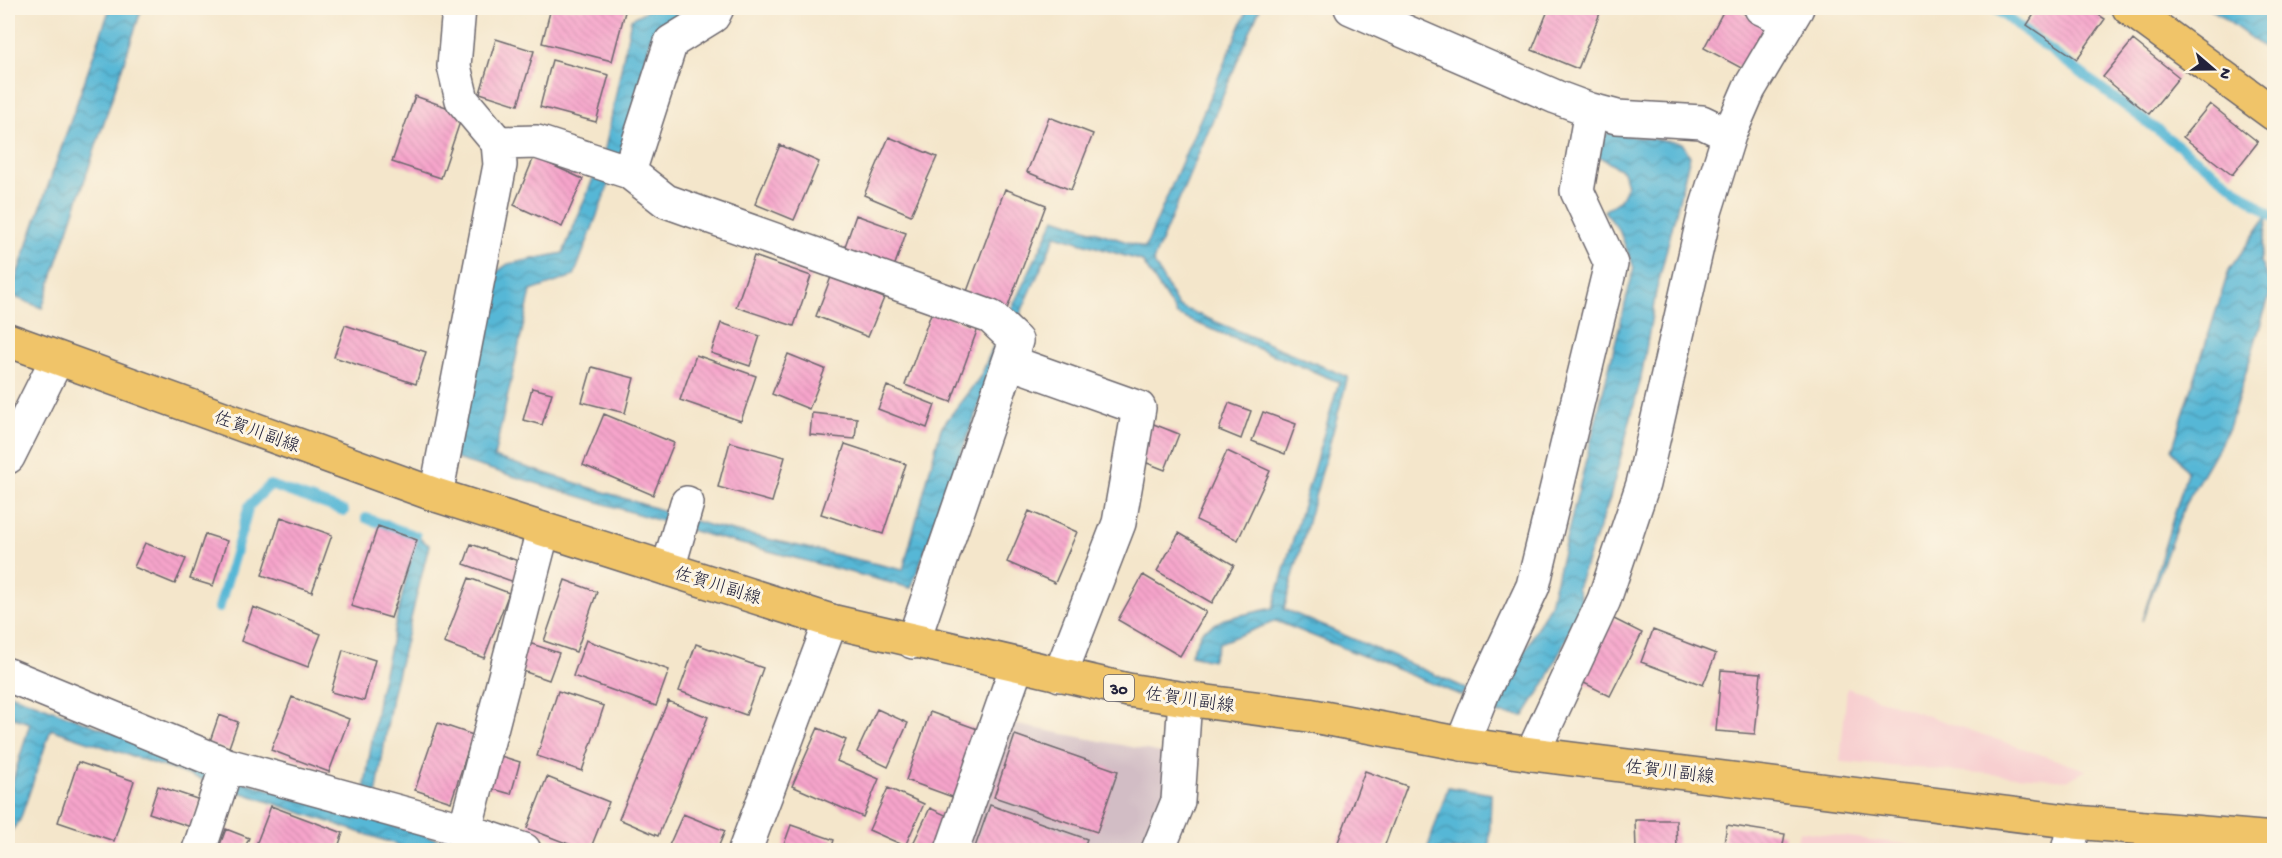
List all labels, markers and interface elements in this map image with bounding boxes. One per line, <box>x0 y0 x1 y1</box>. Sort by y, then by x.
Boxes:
north arrow <box>2183 39 2243 99</box>
text: N <box>2213 65 2235 82</box>
street label: 佐賀川副線 <box>210 407 302 459</box>
street label: 佐賀川副線 <box>671 563 764 611</box>
road number: 30 <box>1104 675 1134 701</box>
street label: 佐賀川副線 <box>1144 684 1236 718</box>
street label: 佐賀川副線 <box>1624 757 1716 789</box>

